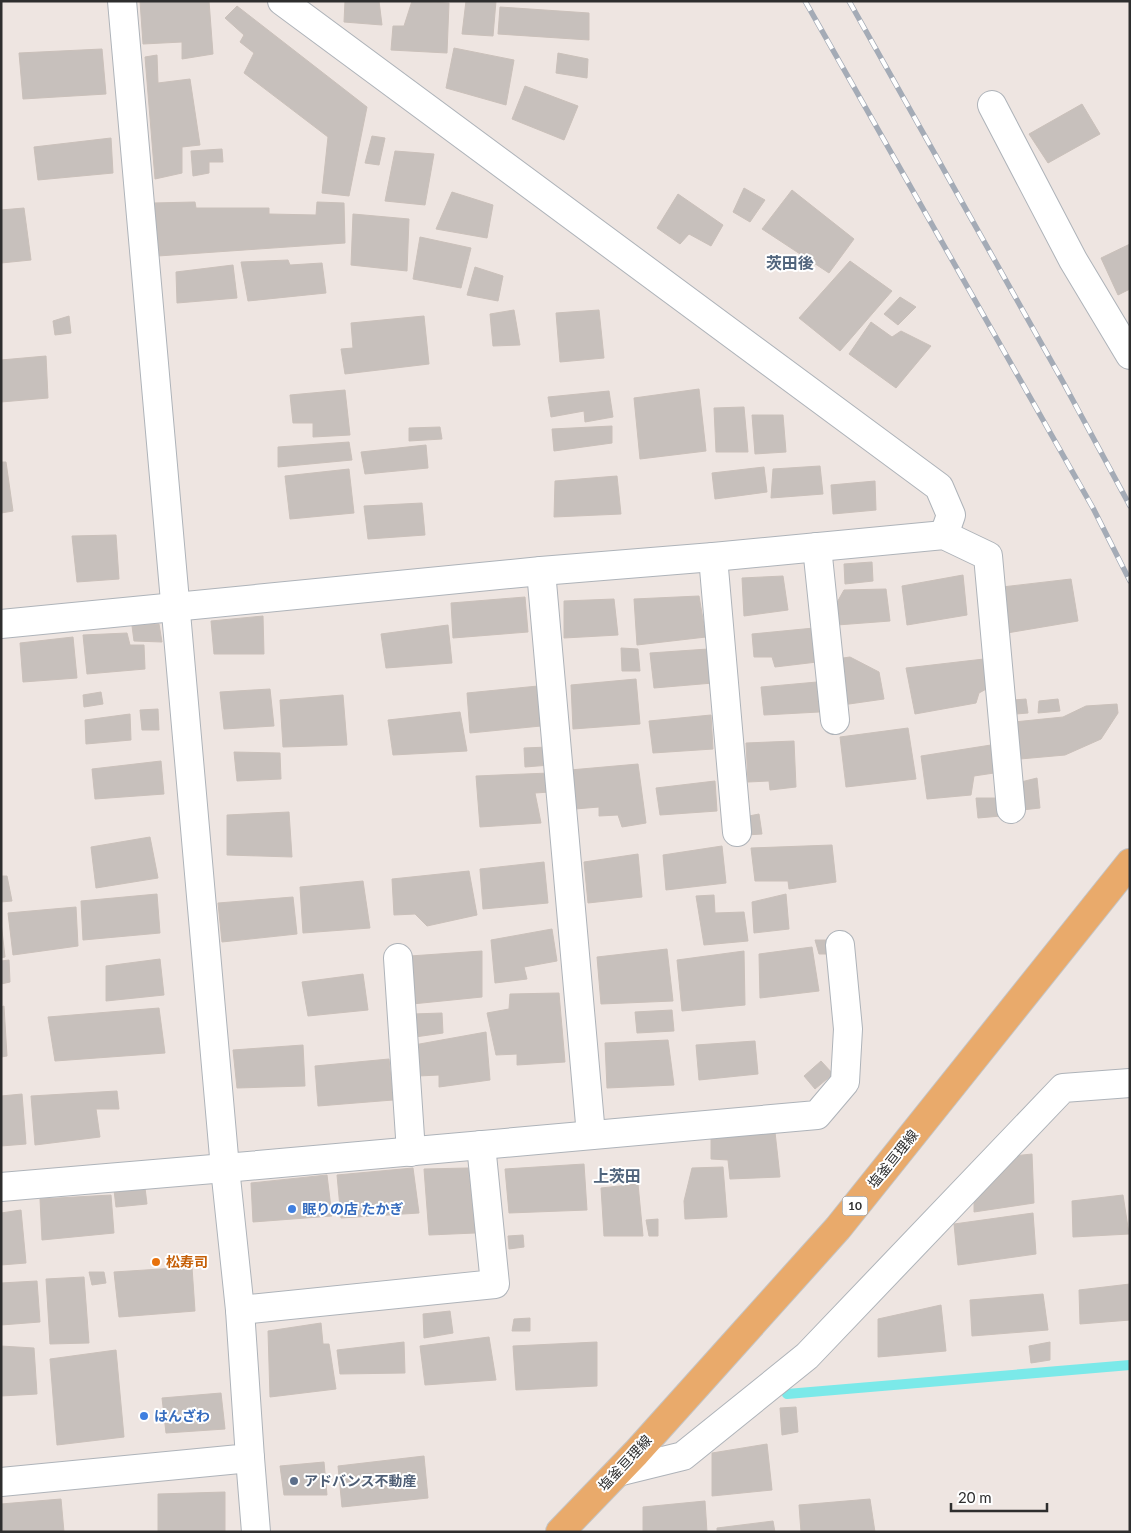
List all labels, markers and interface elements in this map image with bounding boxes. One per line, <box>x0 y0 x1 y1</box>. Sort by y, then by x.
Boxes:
district label: 茨田後 <box>766 253 814 272</box>
street label: 塩釜亘理線 <box>864 1126 921 1191</box>
district label: 上茨田 <box>593 1166 641 1185</box>
road number: 10 <box>842 1196 868 1216</box>
place label: 眠りの店 たかぎ <box>302 1200 403 1217</box>
marker: 眠りの店 たかぎ <box>286 1203 298 1215</box>
place label: 松寿司 <box>166 1253 208 1270</box>
marker: 松寿司 <box>150 1256 162 1268</box>
place label: はんざわ <box>154 1407 210 1424</box>
marker: はんざわ <box>138 1410 150 1422</box>
street label: 塩釜亘理線 <box>595 1431 655 1494</box>
place label: アドバンス不動産 <box>304 1472 416 1489</box>
marker: アドバンス不動産 <box>288 1475 300 1487</box>
scale bar <box>951 1480 1047 1512</box>
text: 20 m <box>958 1488 992 1506</box>

